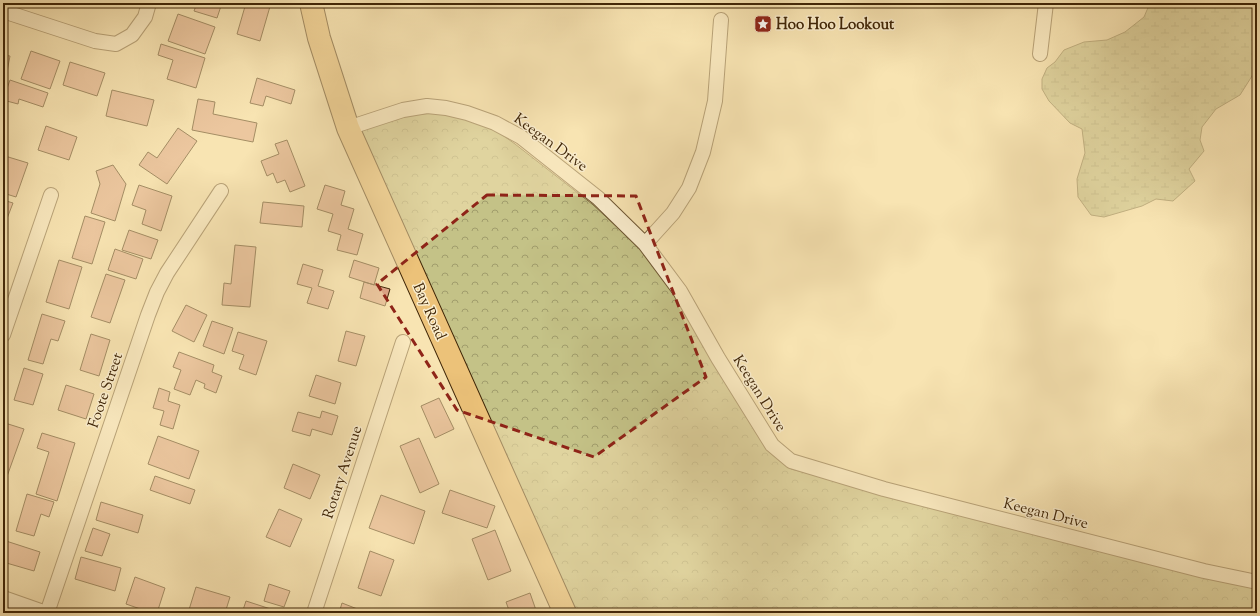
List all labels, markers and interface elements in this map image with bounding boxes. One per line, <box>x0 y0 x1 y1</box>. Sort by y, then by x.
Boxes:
place icon: Hoo Hoo Lookout <box>753 14 773 34</box>
place label: Hoo Hoo Lookout <box>776 15 895 36</box>
street label: Keegan Drive <box>509 109 591 177</box>
street label: Bay Road <box>407 280 451 344</box>
street label: Foote Street <box>84 350 129 431</box>
street label: Keegan Drive <box>727 352 791 436</box>
street label: Rotary Avenue <box>318 423 368 522</box>
street label: Keegan Drive <box>1001 494 1090 535</box>

